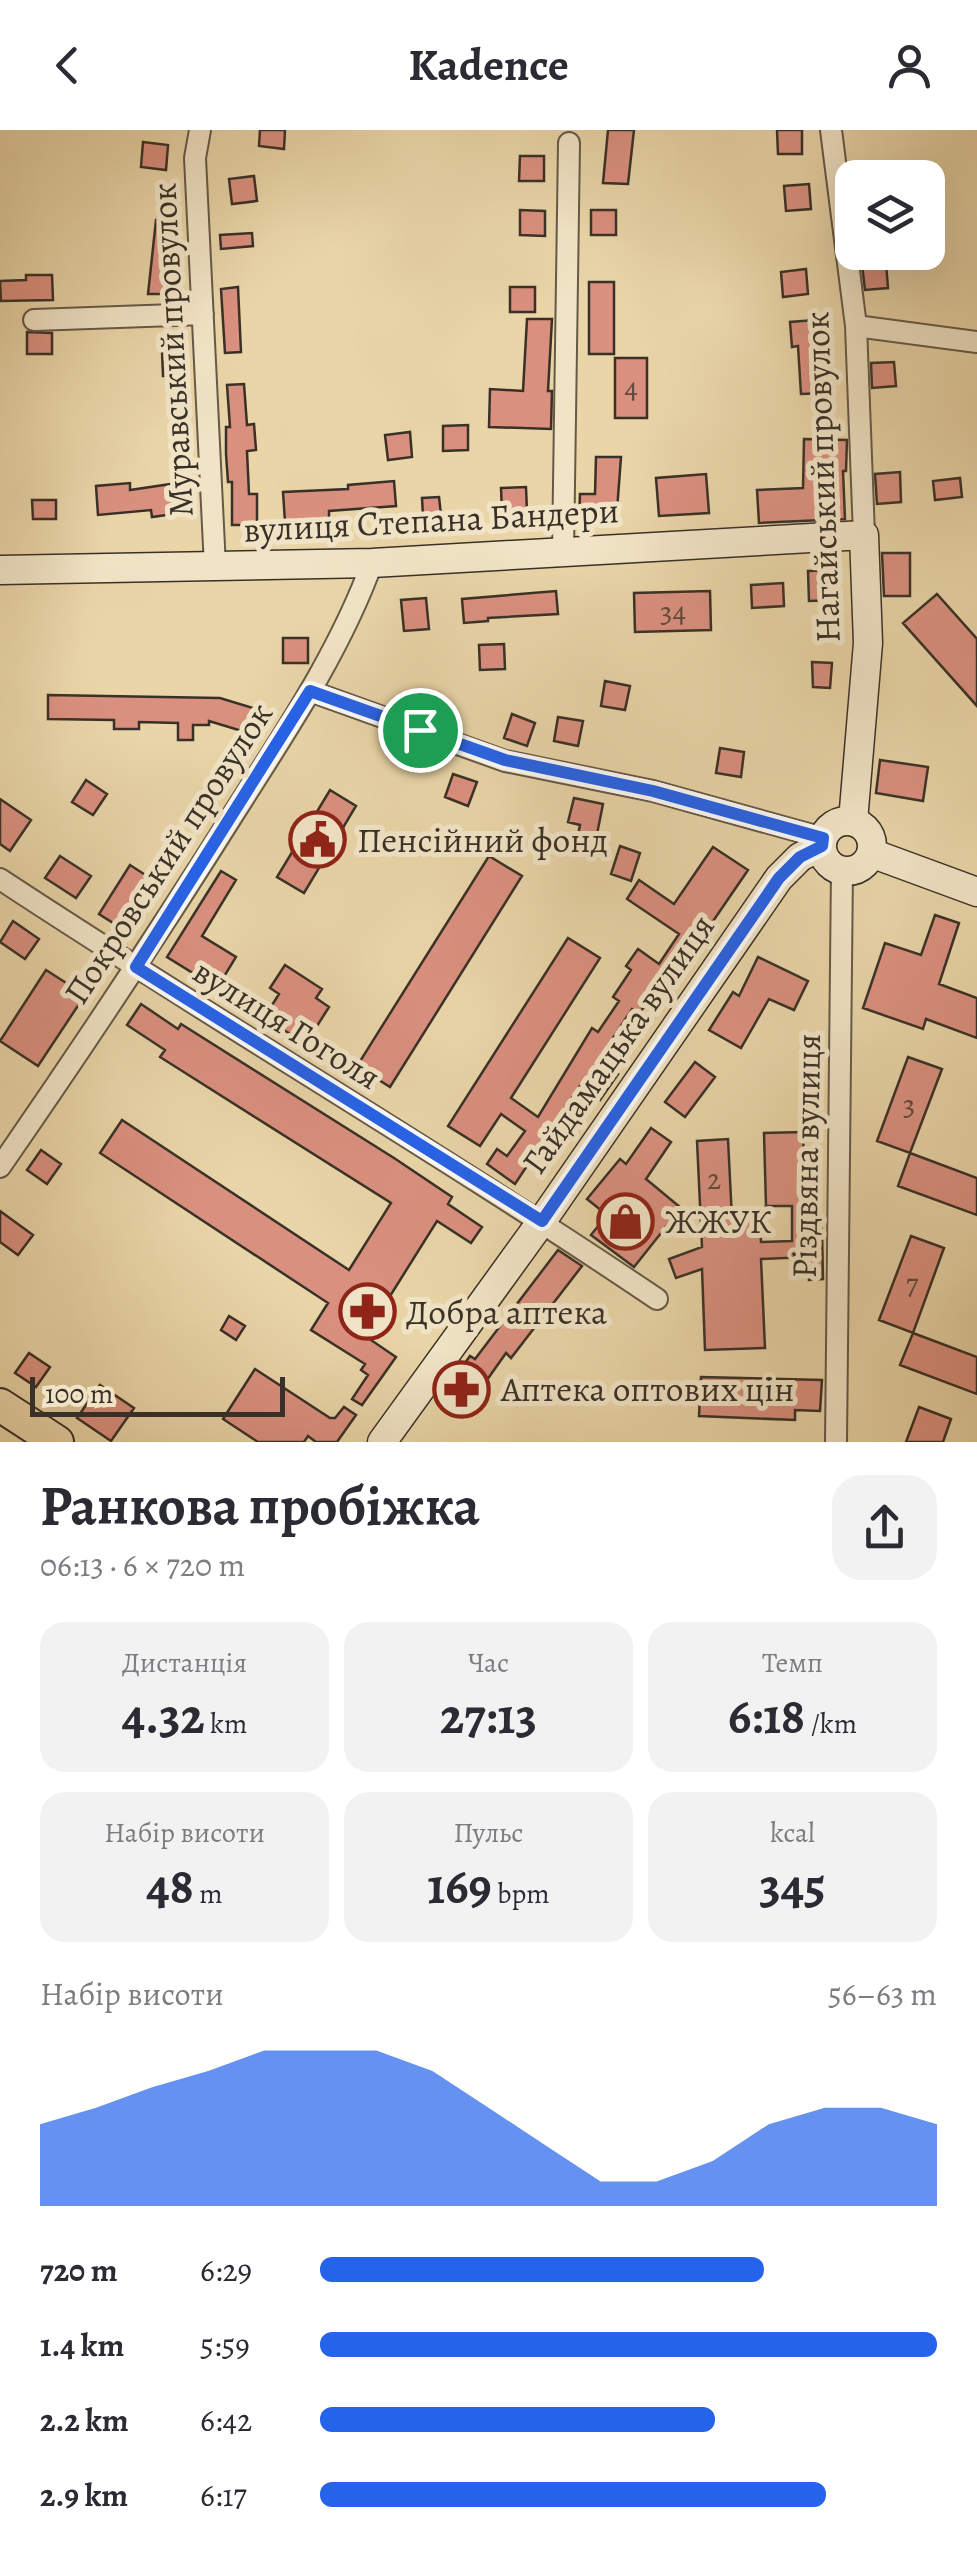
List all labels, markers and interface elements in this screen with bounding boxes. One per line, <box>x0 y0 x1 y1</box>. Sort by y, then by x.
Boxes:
text: Kadence <box>408 34 569 96</box>
icon: back <box>40 38 95 93</box>
icon: person <box>882 38 937 93</box>
map controls <box>835 160 945 270</box>
button: layers <box>835 160 945 270</box>
street label: Муравський провулок <box>139 182 205 518</box>
street label: Нагайський провулок <box>792 311 852 643</box>
house number: 4 <box>624 368 638 408</box>
street label: вулиця Степана Бандери <box>242 486 620 554</box>
house number: 34 <box>660 592 686 632</box>
pin <box>378 688 463 773</box>
street label: Покровський провулок <box>52 693 284 1013</box>
icon: arrive <box>393 703 448 758</box>
public building icon: Пенсійний фонд <box>288 810 348 870</box>
place label: Пенсійний фонд <box>357 816 608 864</box>
street label: Гайдамацька вулиця <box>510 905 726 1183</box>
street label: вулиця Гоголя <box>184 947 390 1101</box>
street label: Різдвяна вулиця <box>780 1033 832 1279</box>
house number: 3 <box>903 1085 915 1125</box>
house number: 2 <box>707 1159 721 1199</box>
shop icon: ЖЖУК <box>596 1191 656 1251</box>
place label: ЖЖУК <box>665 1197 771 1245</box>
house number: 7 <box>906 1264 919 1304</box>
pharmacy icon: Добра аптека <box>337 1282 397 1342</box>
place label: Добра аптека <box>406 1288 607 1336</box>
pharmacy icon: Аптека оптових цін <box>432 1359 492 1419</box>
place label: Аптека оптових цін <box>500 1365 794 1413</box>
scale bar <box>30 1372 285 1416</box>
text: 100 m <box>45 1375 113 1413</box>
text: Ранкова пробіжка <box>40 1468 480 1543</box>
button: share <box>832 1475 937 1580</box>
text: 06:13 · 6 × 720 m <box>40 1543 245 1587</box>
text: Дистанція <box>122 1644 247 1682</box>
text: Час <box>468 1644 509 1682</box>
text: Темп <box>762 1644 823 1682</box>
text: 4.32 <box>122 1682 205 1750</box>
text: 27:13 <box>440 1682 537 1750</box>
text: 6:18 <box>728 1682 805 1750</box>
text: km <box>205 1705 247 1743</box>
text: /km <box>805 1705 857 1743</box>
text: Набір висоти <box>104 1814 265 1852</box>
text: Пульс <box>453 1814 524 1852</box>
text: kcal <box>770 1814 815 1852</box>
text: 48 <box>146 1852 194 1920</box>
text: 169 <box>427 1852 492 1920</box>
text: 345 <box>759 1852 826 1920</box>
text: m <box>194 1875 223 1913</box>
text: bpm <box>492 1875 550 1913</box>
text: Набір висоти <box>40 1972 224 2016</box>
text: 56–63 m <box>828 1972 937 2016</box>
text: 720 m <box>40 2248 118 2292</box>
text: 6:29 <box>200 2248 252 2292</box>
text: 1.4 km <box>40 2323 124 2367</box>
text: 5:59 <box>200 2323 250 2367</box>
text: 2.2 km <box>40 2398 129 2442</box>
text: 6:42 <box>200 2398 252 2442</box>
text: 2.9 km <box>40 2473 128 2517</box>
text: 6:17 <box>200 2473 247 2517</box>

